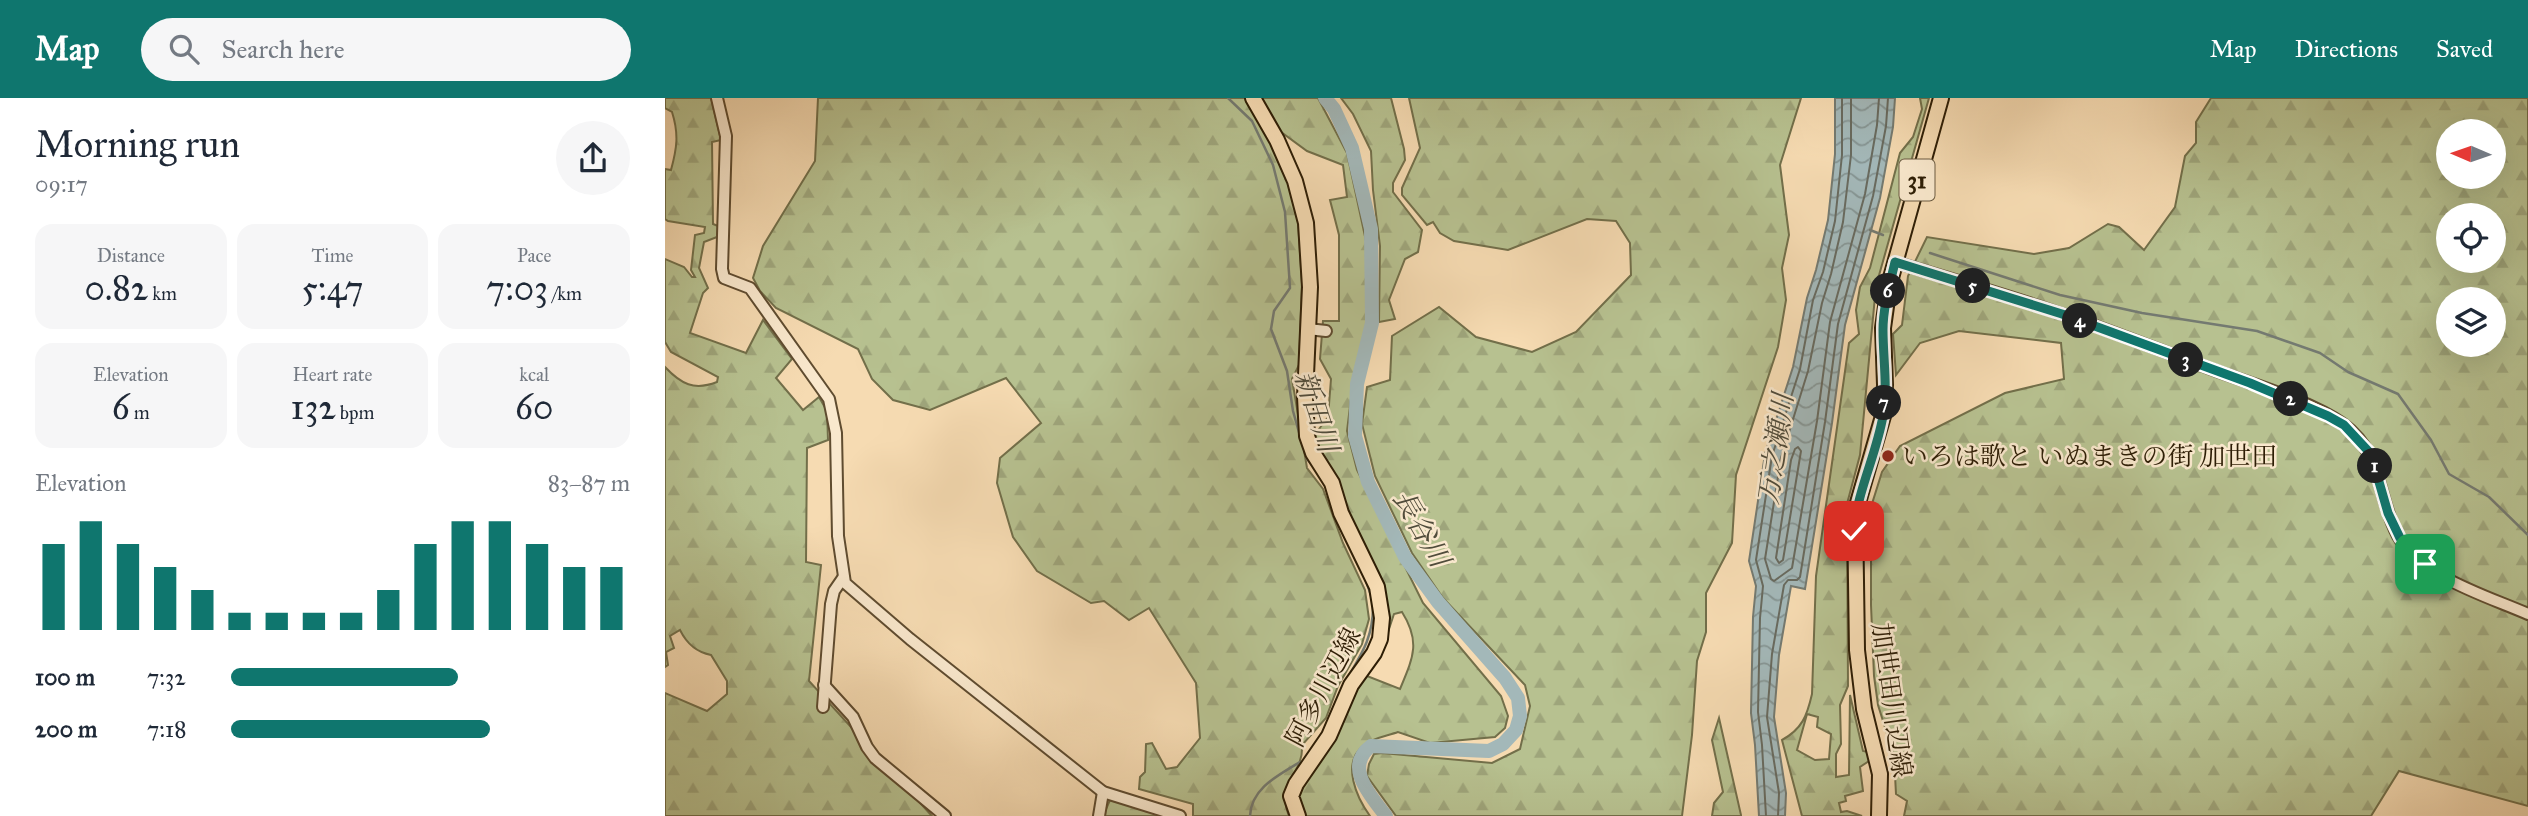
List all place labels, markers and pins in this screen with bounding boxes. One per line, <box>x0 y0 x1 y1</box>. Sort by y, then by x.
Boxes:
pin: 5 <box>1955 268 1991 304</box>
pin: 6 <box>1871 274 1905 308</box>
pin: 4 <box>2063 304 2097 339</box>
pin: 3 <box>2169 342 2203 378</box>
pin: 2 <box>2273 382 2309 416</box>
pin: 7 <box>1867 386 1901 420</box>
place label: いろは歌と いぬまきの街 加世田 <box>1902 440 2277 472</box>
marker: いろは歌と いぬまきの街 加世田 <box>1880 448 1896 464</box>
pin: 1 <box>2357 448 2393 484</box>
pin <box>1824 501 1884 561</box>
pin <box>2395 534 2455 594</box>

